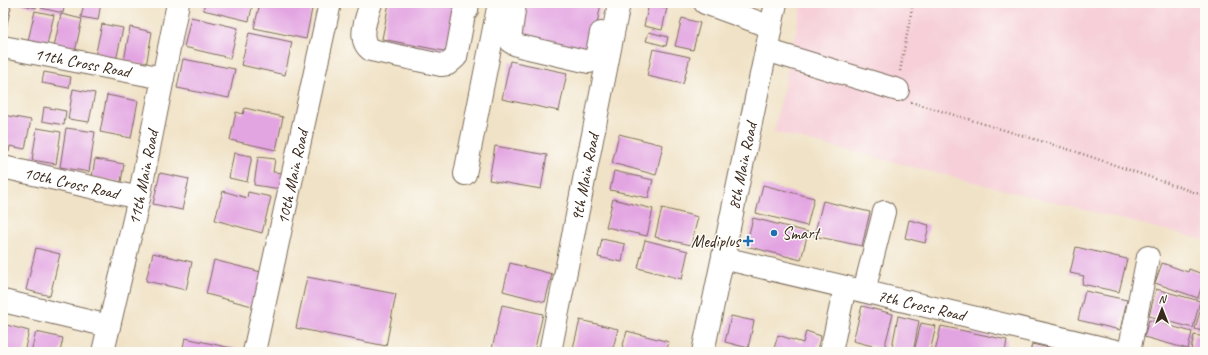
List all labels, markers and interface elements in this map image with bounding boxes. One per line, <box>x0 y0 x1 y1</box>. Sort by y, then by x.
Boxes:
street label: 11th Cross Road <box>33 43 134 82</box>
street label: 8th Main Road <box>723 118 762 211</box>
street label: 11th Main Road <box>123 126 163 227</box>
street label: 10th Main Road <box>272 126 313 226</box>
street label: 9th Main Road <box>566 130 604 223</box>
street label: 10th Cross Road <box>22 162 123 204</box>
place label: Smart <box>782 223 821 244</box>
marker: Smart <box>769 228 779 238</box>
place label: Mediplus <box>691 231 742 252</box>
marker: Mediplus <box>743 236 753 246</box>
street label: 7th Cross Road <box>876 285 970 326</box>
north arrow <box>1142 289 1182 329</box>
text: N <box>1159 292 1168 306</box>

